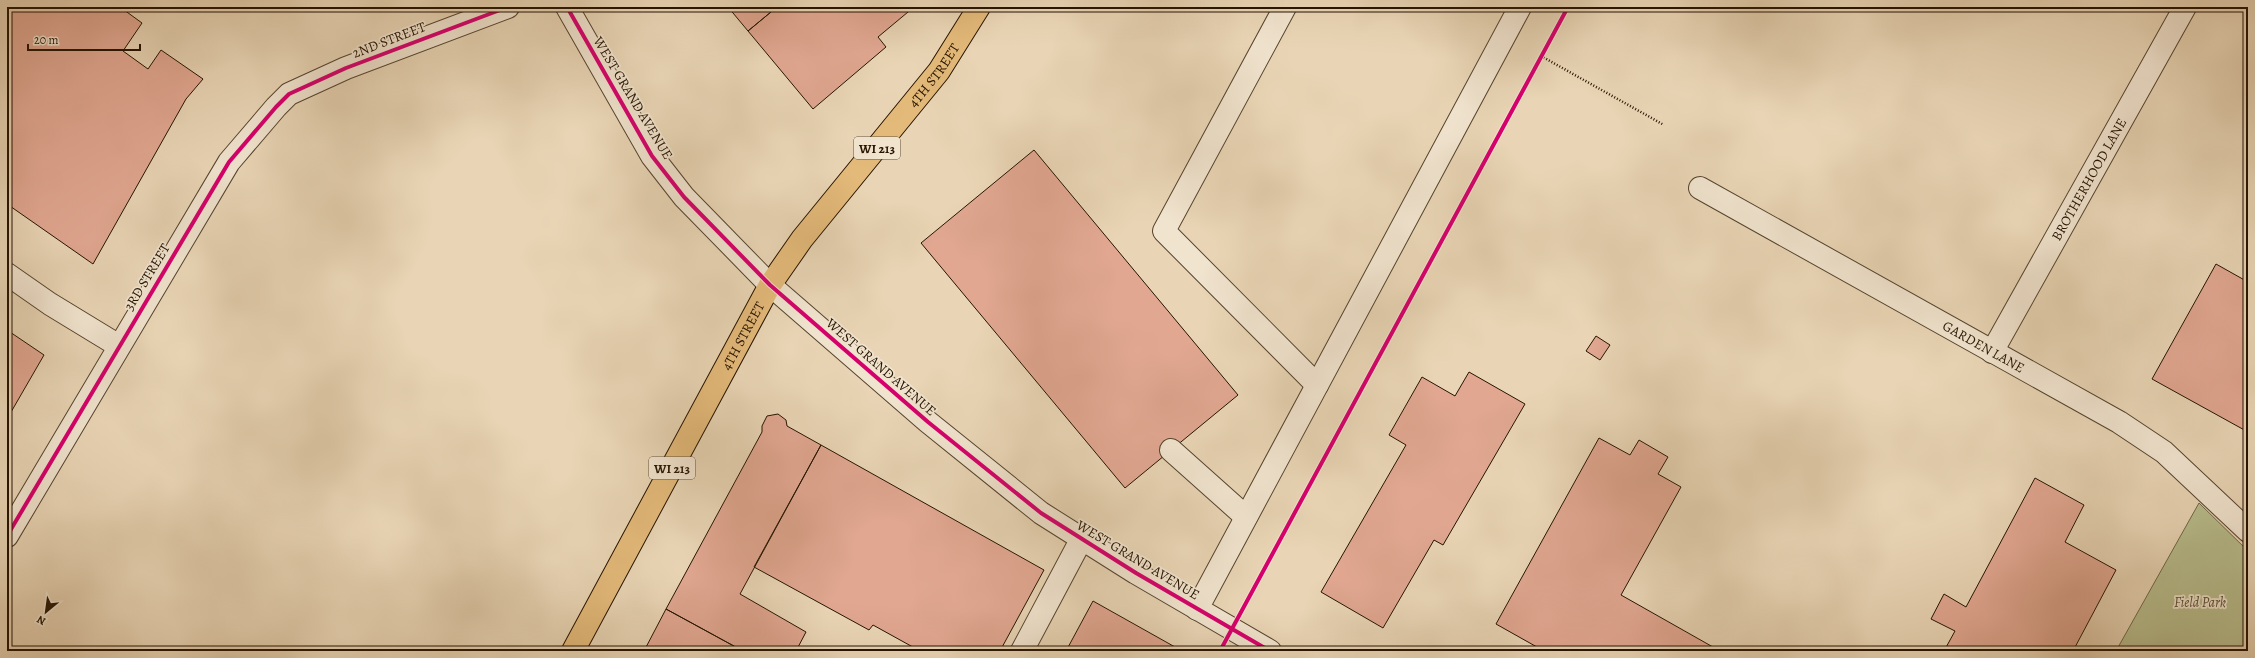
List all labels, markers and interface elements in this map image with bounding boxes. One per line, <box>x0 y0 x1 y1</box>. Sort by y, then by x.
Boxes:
street label: 2ND STREET <box>350 17 429 63</box>
scale bar <box>28 26 140 52</box>
text: 20 m <box>34 32 58 48</box>
street label: WEST GRAND AVENUE <box>588 32 677 163</box>
street label: 4TH STREET <box>904 39 964 111</box>
street label: BROTHERHOOD LANE <box>2047 114 2131 244</box>
road number: WI 213 <box>854 137 900 159</box>
street label: 3RD STREET <box>120 240 175 314</box>
street label: 4TH STREET <box>716 298 769 373</box>
street label: WEST GRAND AVENUE <box>821 313 940 420</box>
street label: GARDEN LANE <box>1939 316 2028 377</box>
road number: WI 213 <box>649 457 695 479</box>
street label: WEST GRAND AVENUE <box>1072 515 1203 604</box>
north arrow <box>26 592 66 632</box>
park label: Field Park <box>2174 593 2226 612</box>
text: N <box>34 612 49 629</box>

